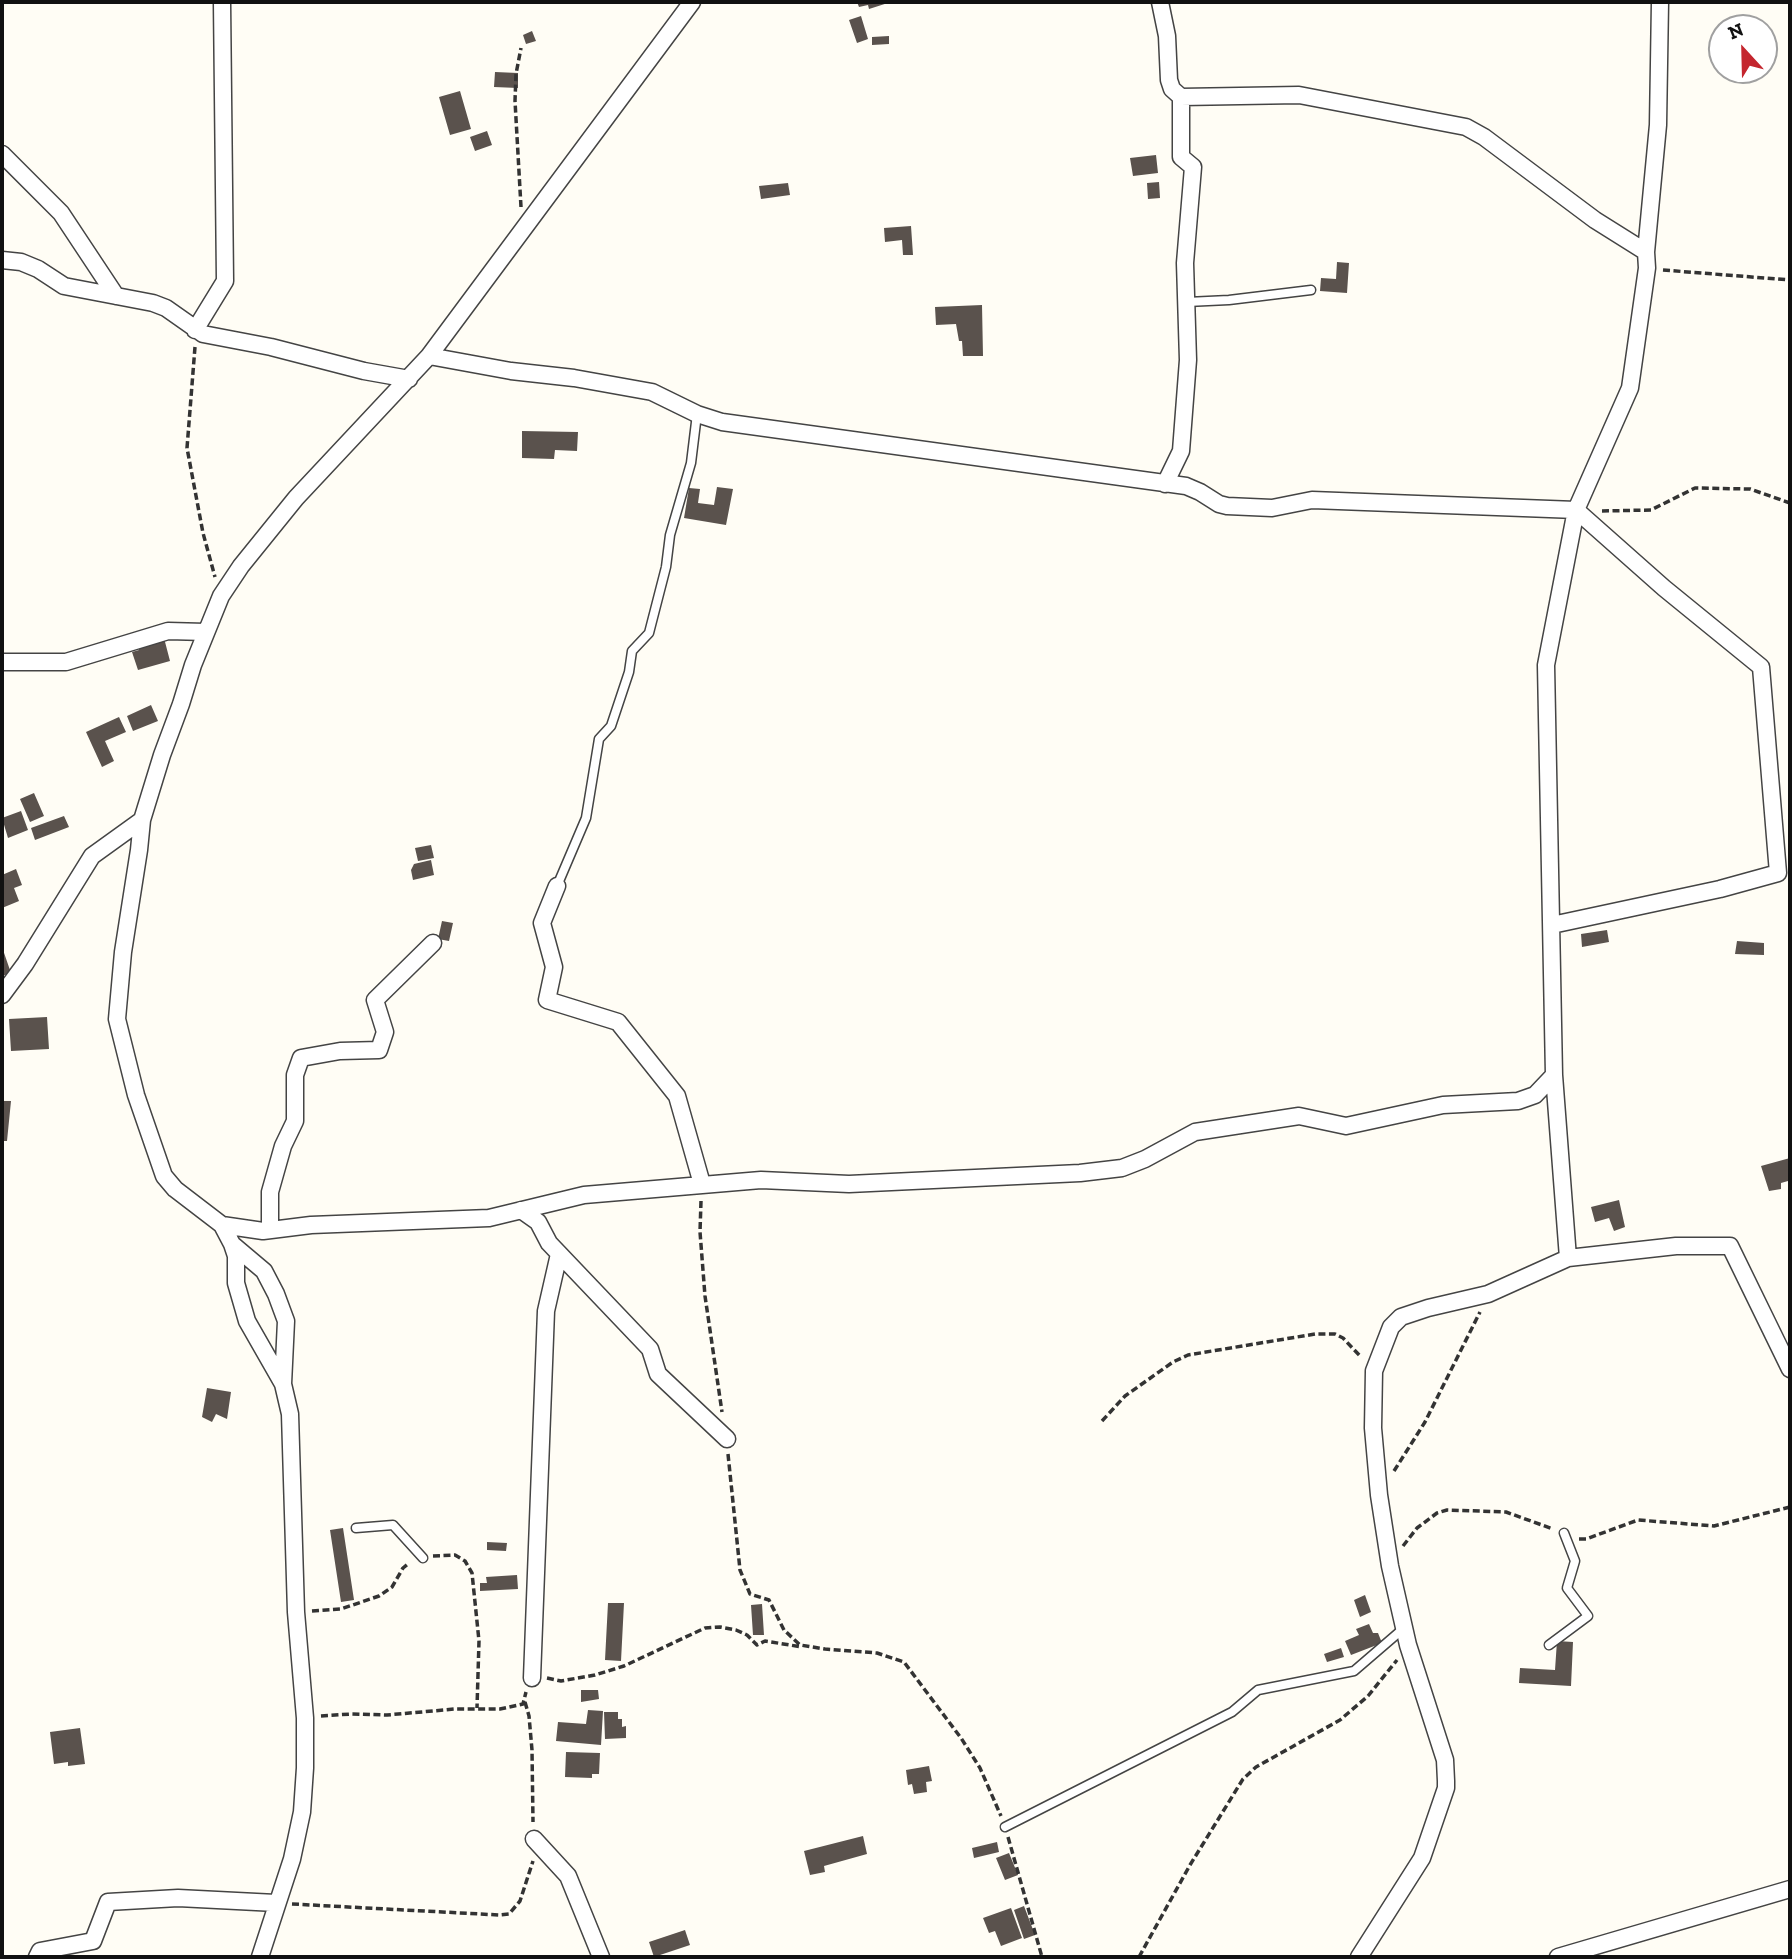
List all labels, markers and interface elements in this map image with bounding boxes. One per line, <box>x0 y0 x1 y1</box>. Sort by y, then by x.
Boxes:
north arrow <box>1708 14 1778 84</box>
text: N <box>1725 18 1747 44</box>

